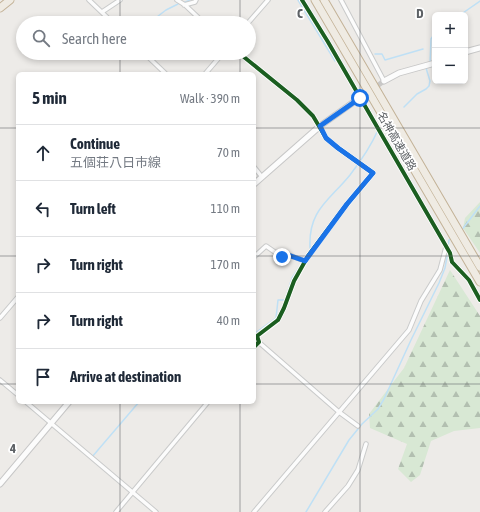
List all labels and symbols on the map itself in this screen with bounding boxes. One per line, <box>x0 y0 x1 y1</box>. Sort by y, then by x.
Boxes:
text: C <box>297 6 303 21</box>
text: D <box>416 6 424 21</box>
route start <box>351 89 369 107</box>
street label: 名神高速道路 <box>375 109 419 173</box>
route end <box>273 248 291 266</box>
text: 4 <box>9 441 16 456</box>

